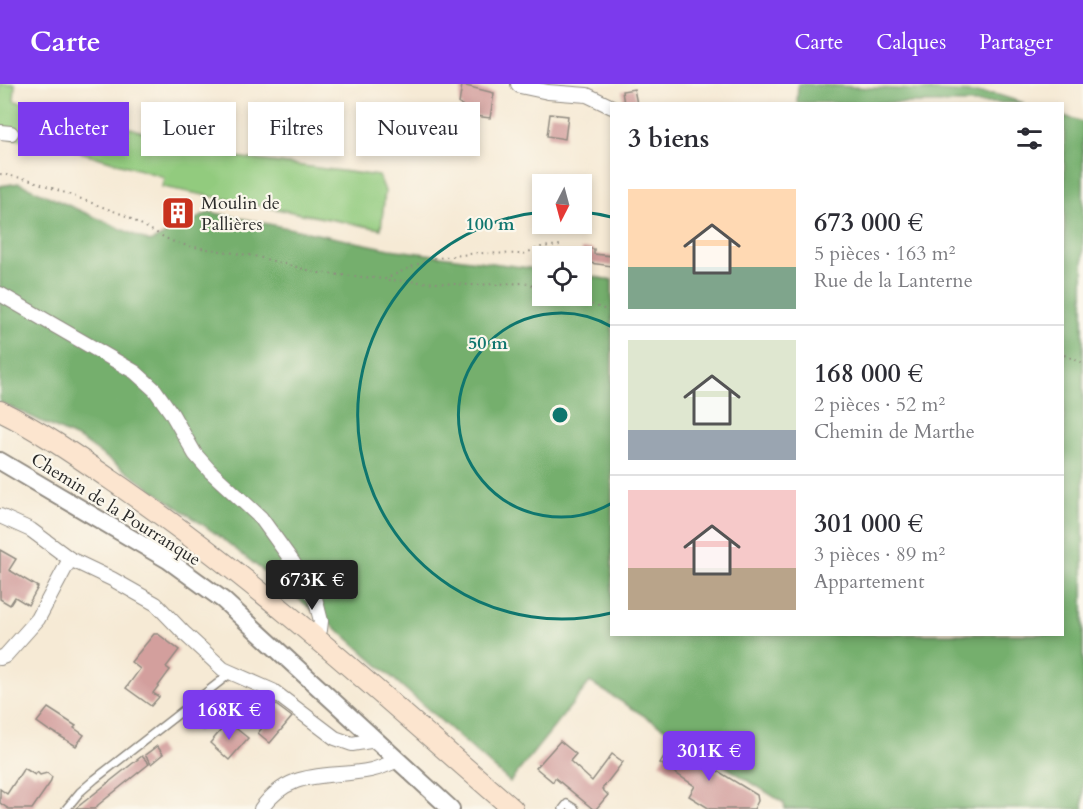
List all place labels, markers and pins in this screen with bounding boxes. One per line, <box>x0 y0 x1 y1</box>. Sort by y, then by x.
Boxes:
place label: Moulin de Pallières <box>201 191 280 237</box>
building icon: Moulin de Pallières <box>160 195 196 231</box>
centre of rings <box>550 405 570 425</box>
pin: 673K € <box>263 560 361 611</box>
pin: 168K € <box>180 690 278 741</box>
pin: 301K € <box>660 731 758 782</box>

